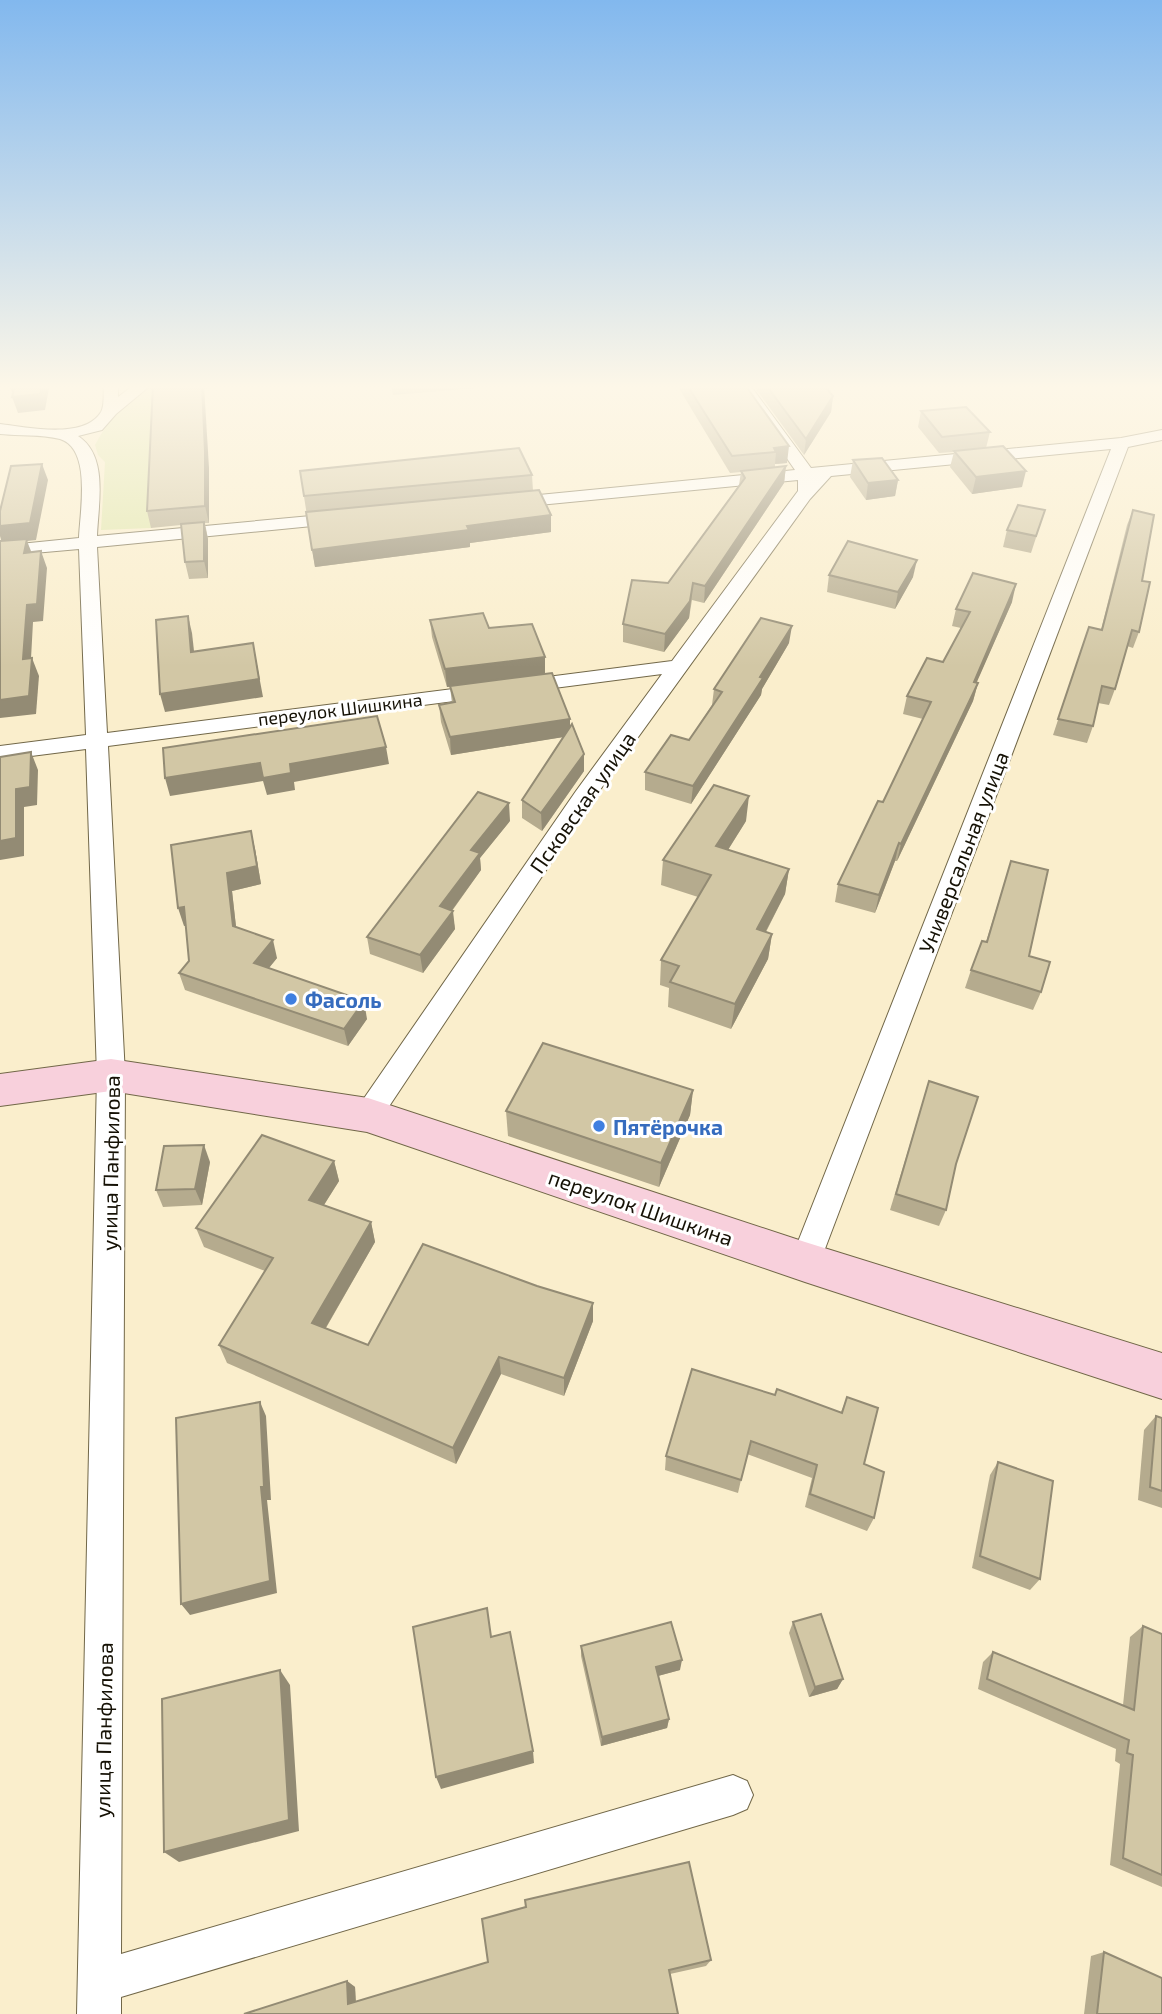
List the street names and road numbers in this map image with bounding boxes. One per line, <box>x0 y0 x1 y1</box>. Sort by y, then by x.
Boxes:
street label: переулок Шишкина <box>256 688 424 730</box>
street label: Псковская улица <box>524 726 641 878</box>
street label: Универсальная улица <box>913 748 1014 957</box>
street label: улица Панфилова <box>96 1075 125 1251</box>
street label: переулок Шишкина <box>545 1164 736 1251</box>
street label: улица Панфилова <box>89 1642 118 1818</box>

